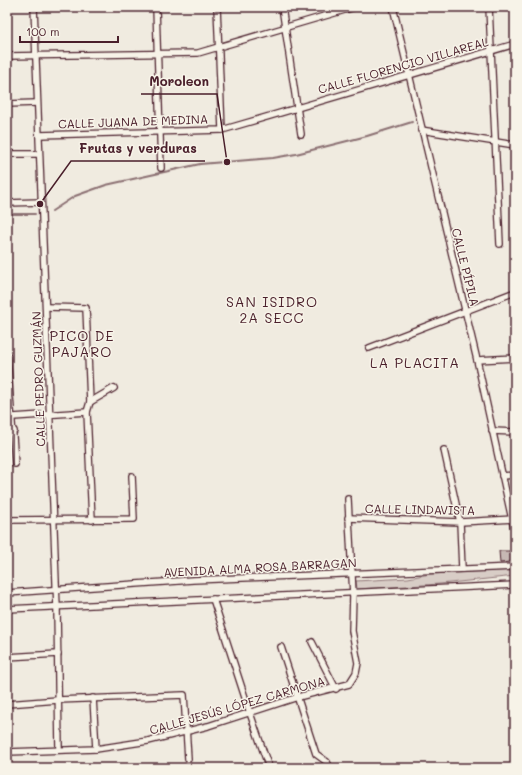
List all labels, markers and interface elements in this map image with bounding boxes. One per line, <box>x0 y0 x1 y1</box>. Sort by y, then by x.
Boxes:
scale bar <box>20 18 118 44</box>
text: 100 m <box>26 23 60 39</box>
street label: CALLE FLORENCIO VILLAREAL <box>316 33 491 97</box>
callout: Moroleon <box>141 69 217 94</box>
text: Moroleon <box>149 72 209 89</box>
street label: CALLE JUANA DE MEDINA <box>58 110 208 132</box>
callout: Frutas y verduras <box>71 136 205 161</box>
text: Frutas y verduras <box>79 139 197 157</box>
street label: CALLE PÍPILA <box>449 226 483 308</box>
district label: SAN ISIDRO 2A SECC <box>226 292 318 327</box>
street label: CALLE PEDRO GUZMÁN <box>28 311 48 447</box>
district label: PICO DE PAJARO <box>50 326 114 361</box>
district label: LA PLACITA <box>370 353 460 372</box>
street label: CALLE LINDAVISTA <box>365 500 475 518</box>
street label: AVENIDA ALMA ROSA BARRAGAN <box>163 554 357 580</box>
street label: CALLE JESÚS LÓPEZ CARMONA <box>147 672 327 738</box>

